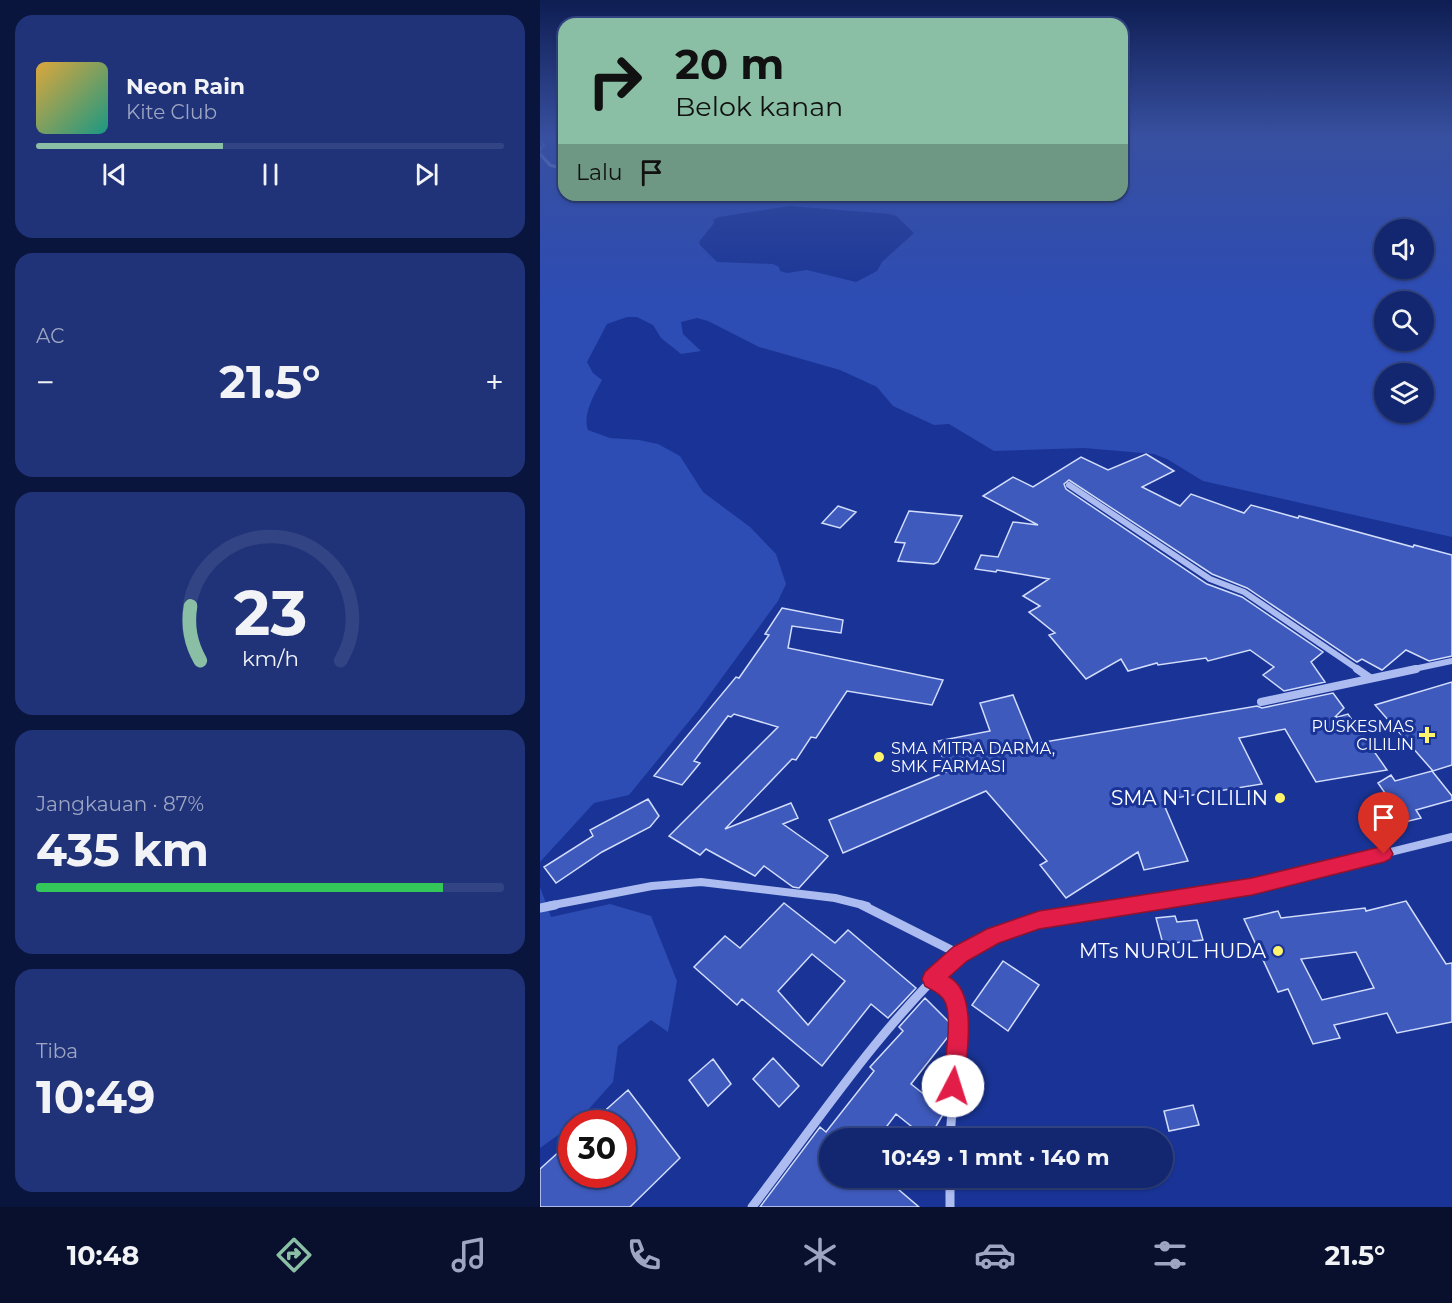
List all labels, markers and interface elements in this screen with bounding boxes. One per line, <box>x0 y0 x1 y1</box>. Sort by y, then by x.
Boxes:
text: 20 m <box>675 38 784 90</box>
icon: right <box>576 42 654 120</box>
text: Neon Rain <box>126 73 245 100</box>
text: Belok kanan <box>675 90 843 123</box>
text: Kite Club <box>126 100 217 124</box>
icon: arrive <box>635 156 668 189</box>
icon: previous <box>98 158 131 191</box>
icon: pause <box>254 158 287 191</box>
icon: next <box>410 158 443 191</box>
text: Lalu <box>576 159 623 186</box>
map controls <box>1374 219 1434 423</box>
button: sound <box>1374 219 1434 279</box>
button: search <box>1374 291 1434 351</box>
text: AC <box>36 324 64 348</box>
text: 21.5° <box>219 354 321 409</box>
text: − <box>36 362 55 402</box>
text: + <box>485 362 504 402</box>
button: layers <box>1374 363 1434 423</box>
text: 23 <box>233 575 307 651</box>
text: km/h <box>241 645 299 671</box>
place label: PUSKESMAS CILILIN <box>1312 717 1414 754</box>
marker: PUSKESMAS CILILIN <box>1418 726 1436 744</box>
place label: SMA MITRA DARMA, SMK FARMASI <box>891 739 1055 776</box>
marker: SMA MITRA DARMA, SMK FARMASI <box>872 750 886 764</box>
place label: SMA N 1 CILILIN <box>1111 786 1268 810</box>
marker: SMA N 1 CILILIN <box>1273 791 1287 805</box>
text: Jangkauan · 87% <box>36 792 204 816</box>
pin <box>1358 792 1409 854</box>
icon: arrive <box>1367 801 1400 834</box>
text: 435 km <box>36 822 209 877</box>
place label: MTs NURUL HUDA <box>1079 939 1267 963</box>
marker: MTs NURUL HUDA <box>1271 944 1285 958</box>
text: Tiba <box>36 1039 78 1063</box>
position arrow <box>921 1054 985 1118</box>
text: 10:49 <box>36 1069 156 1124</box>
speed limit sign: 30 <box>558 1110 636 1188</box>
text: 10:49 · 1 mnt · 140 m <box>882 1144 1110 1171</box>
icon: directions <box>273 1234 315 1276</box>
icon: music <box>448 1234 490 1276</box>
icon: phone <box>623 1234 665 1276</box>
icon: climate <box>799 1234 841 1276</box>
icon: car <box>974 1234 1016 1276</box>
icon: filters <box>1149 1234 1191 1276</box>
text: 10:48 <box>67 1239 139 1272</box>
text: 21.5° <box>1325 1239 1385 1272</box>

